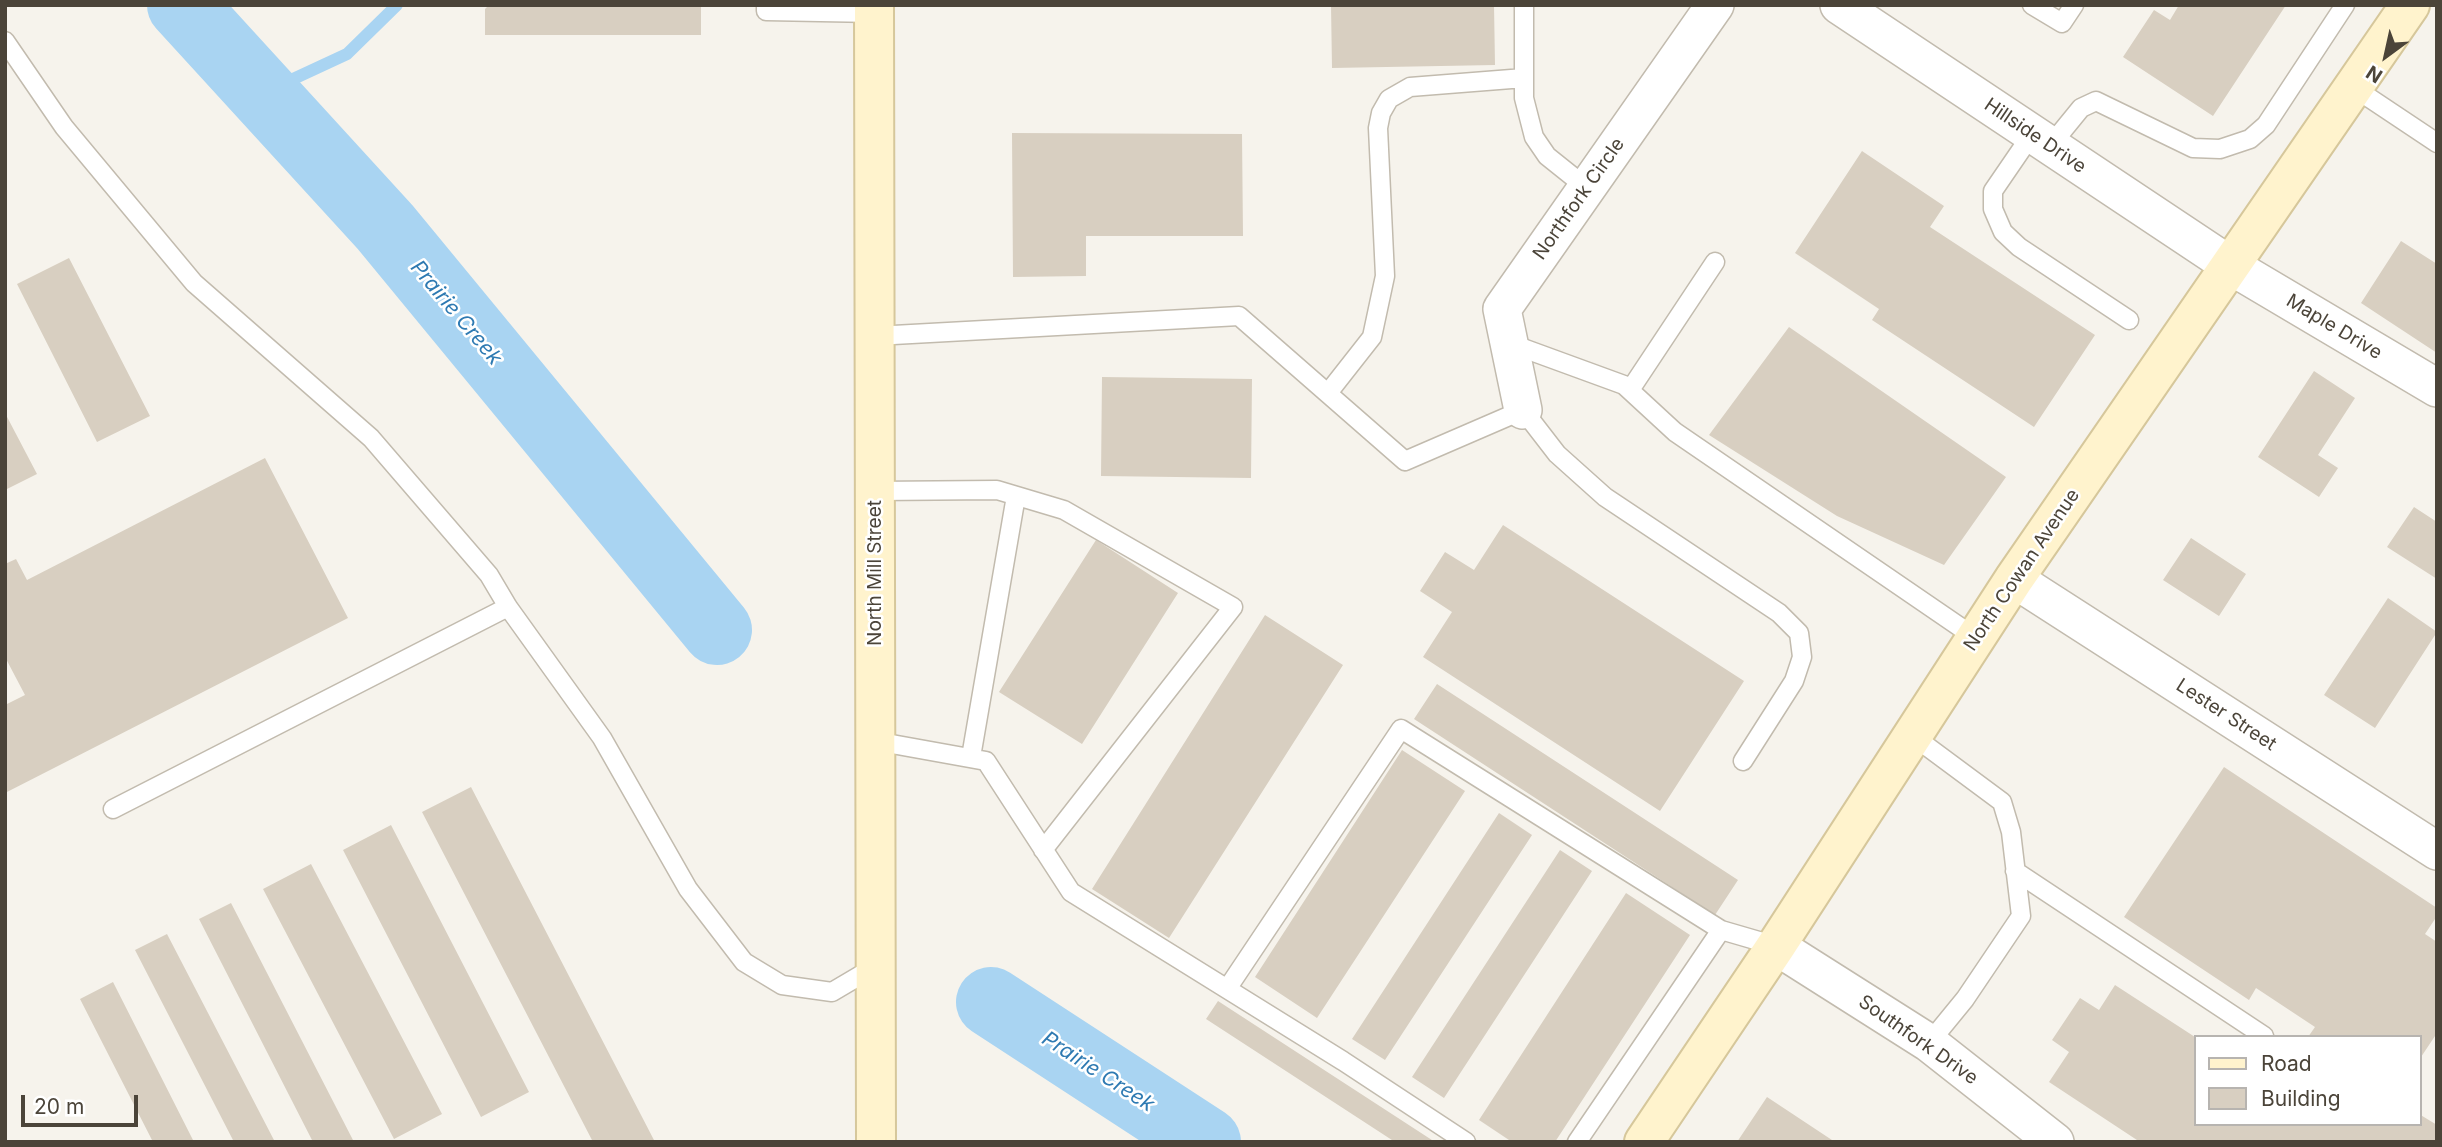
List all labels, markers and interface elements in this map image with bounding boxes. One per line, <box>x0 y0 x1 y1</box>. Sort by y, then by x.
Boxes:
north arrow <box>2351 21 2421 91</box>
text: N <box>2362 60 2387 88</box>
street label: Hillside Drive <box>1980 94 2090 178</box>
street label: Northfork Circle <box>1528 134 1630 264</box>
water label: Prairie Creek <box>405 256 507 370</box>
street label: Maple Drive <box>2282 290 2386 364</box>
street label: North Cowan Avenue <box>1959 485 2085 655</box>
street label: North Mill Street <box>864 500 886 646</box>
street label: Lester Street <box>2172 674 2280 756</box>
street label: Southfork Drive <box>1854 990 1982 1090</box>
water label: Prairie Creek <box>1037 1026 1159 1118</box>
legend <box>2194 1035 2421 1126</box>
text: Road <box>2261 1051 2312 1076</box>
scale bar <box>24 1080 142 1124</box>
text: Building <box>2261 1086 2341 1111</box>
text: 20 m <box>34 1094 84 1119</box>

